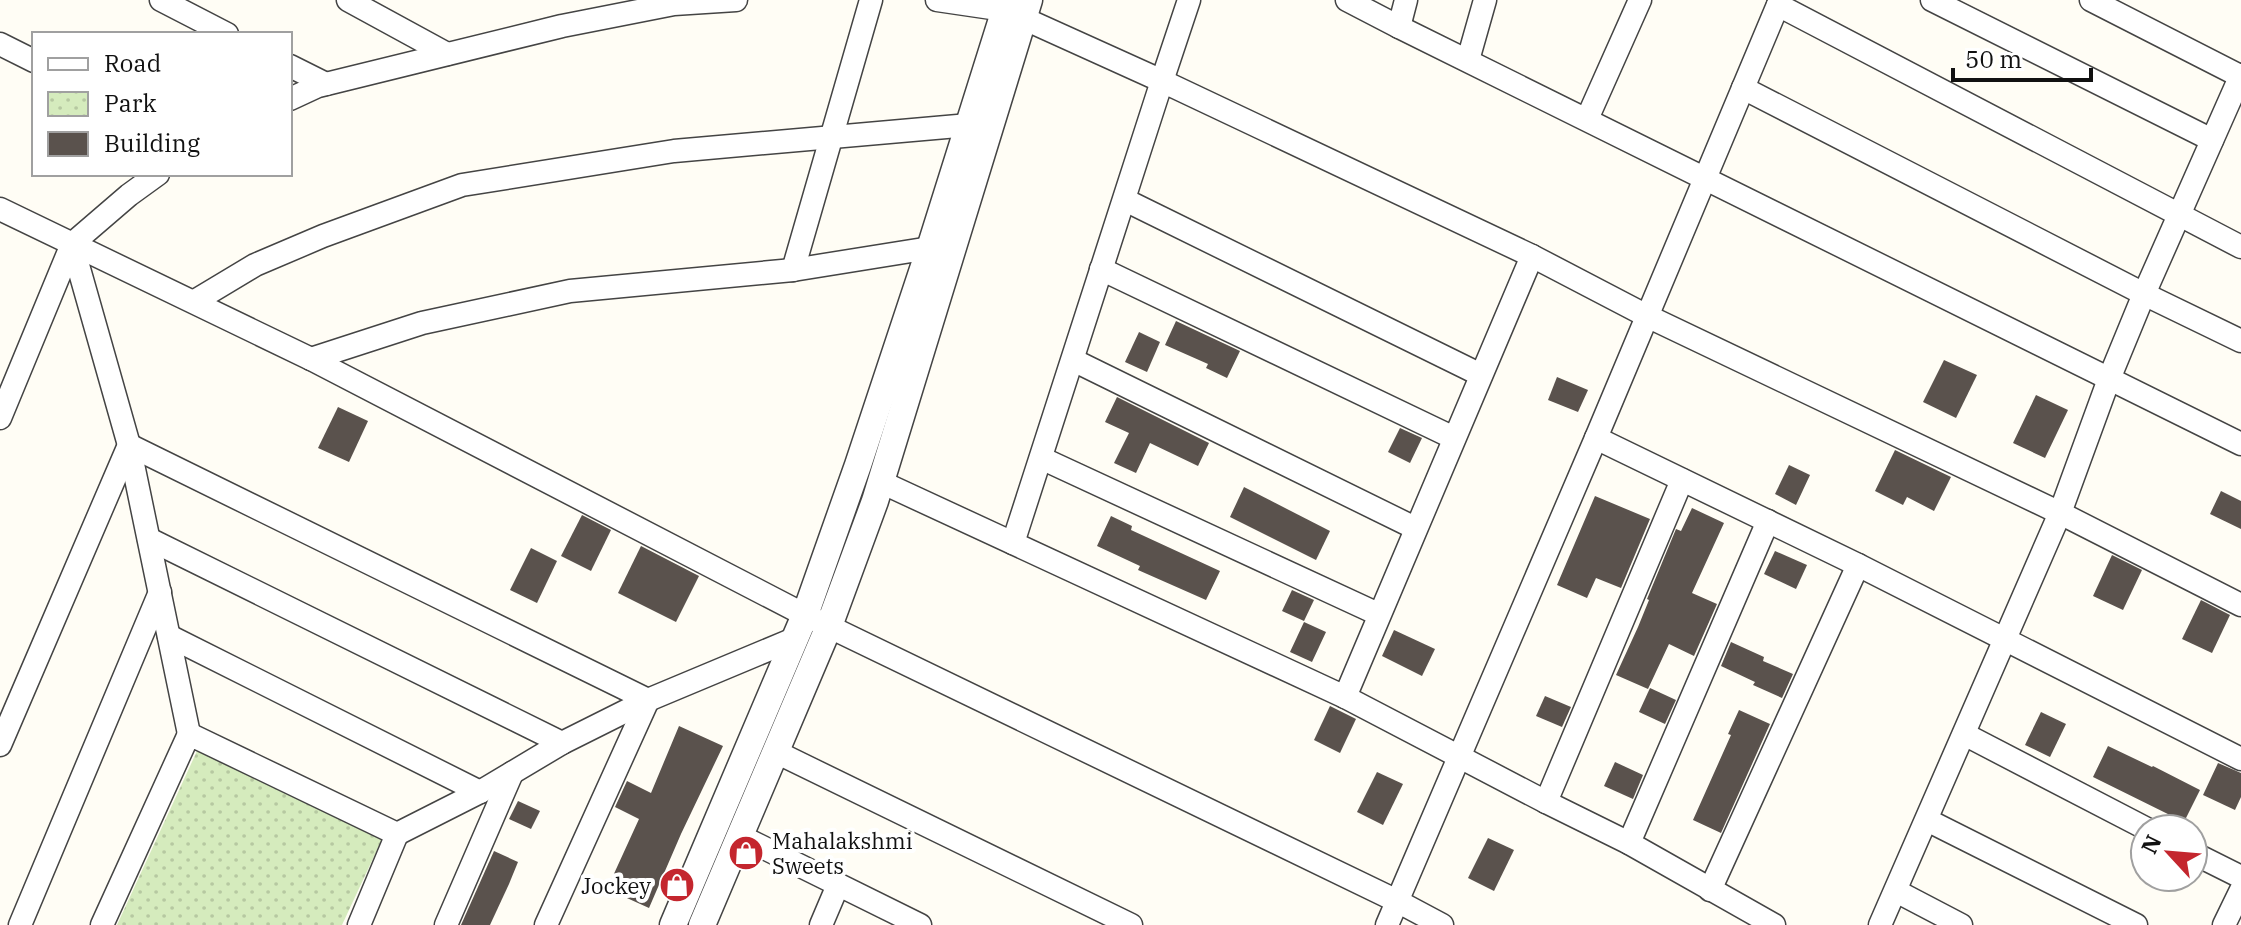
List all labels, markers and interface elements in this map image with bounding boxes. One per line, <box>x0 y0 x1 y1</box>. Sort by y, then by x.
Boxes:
legend <box>32 32 292 176</box>
scale bar <box>1953 32 2091 82</box>
text: 50 m <box>1965 43 2022 75</box>
text: Road <box>104 47 161 79</box>
text: Park <box>104 87 156 119</box>
text: Building <box>104 127 200 159</box>
north arrow <box>2129 813 2209 893</box>
place label: Mahalakshmi Sweets <box>772 826 913 880</box>
text: N <box>2134 830 2167 858</box>
shop icon: Mahalakshmi Sweets <box>727 834 765 872</box>
shop icon: Jockey <box>658 866 696 904</box>
place label: Jockey <box>581 871 651 900</box>

